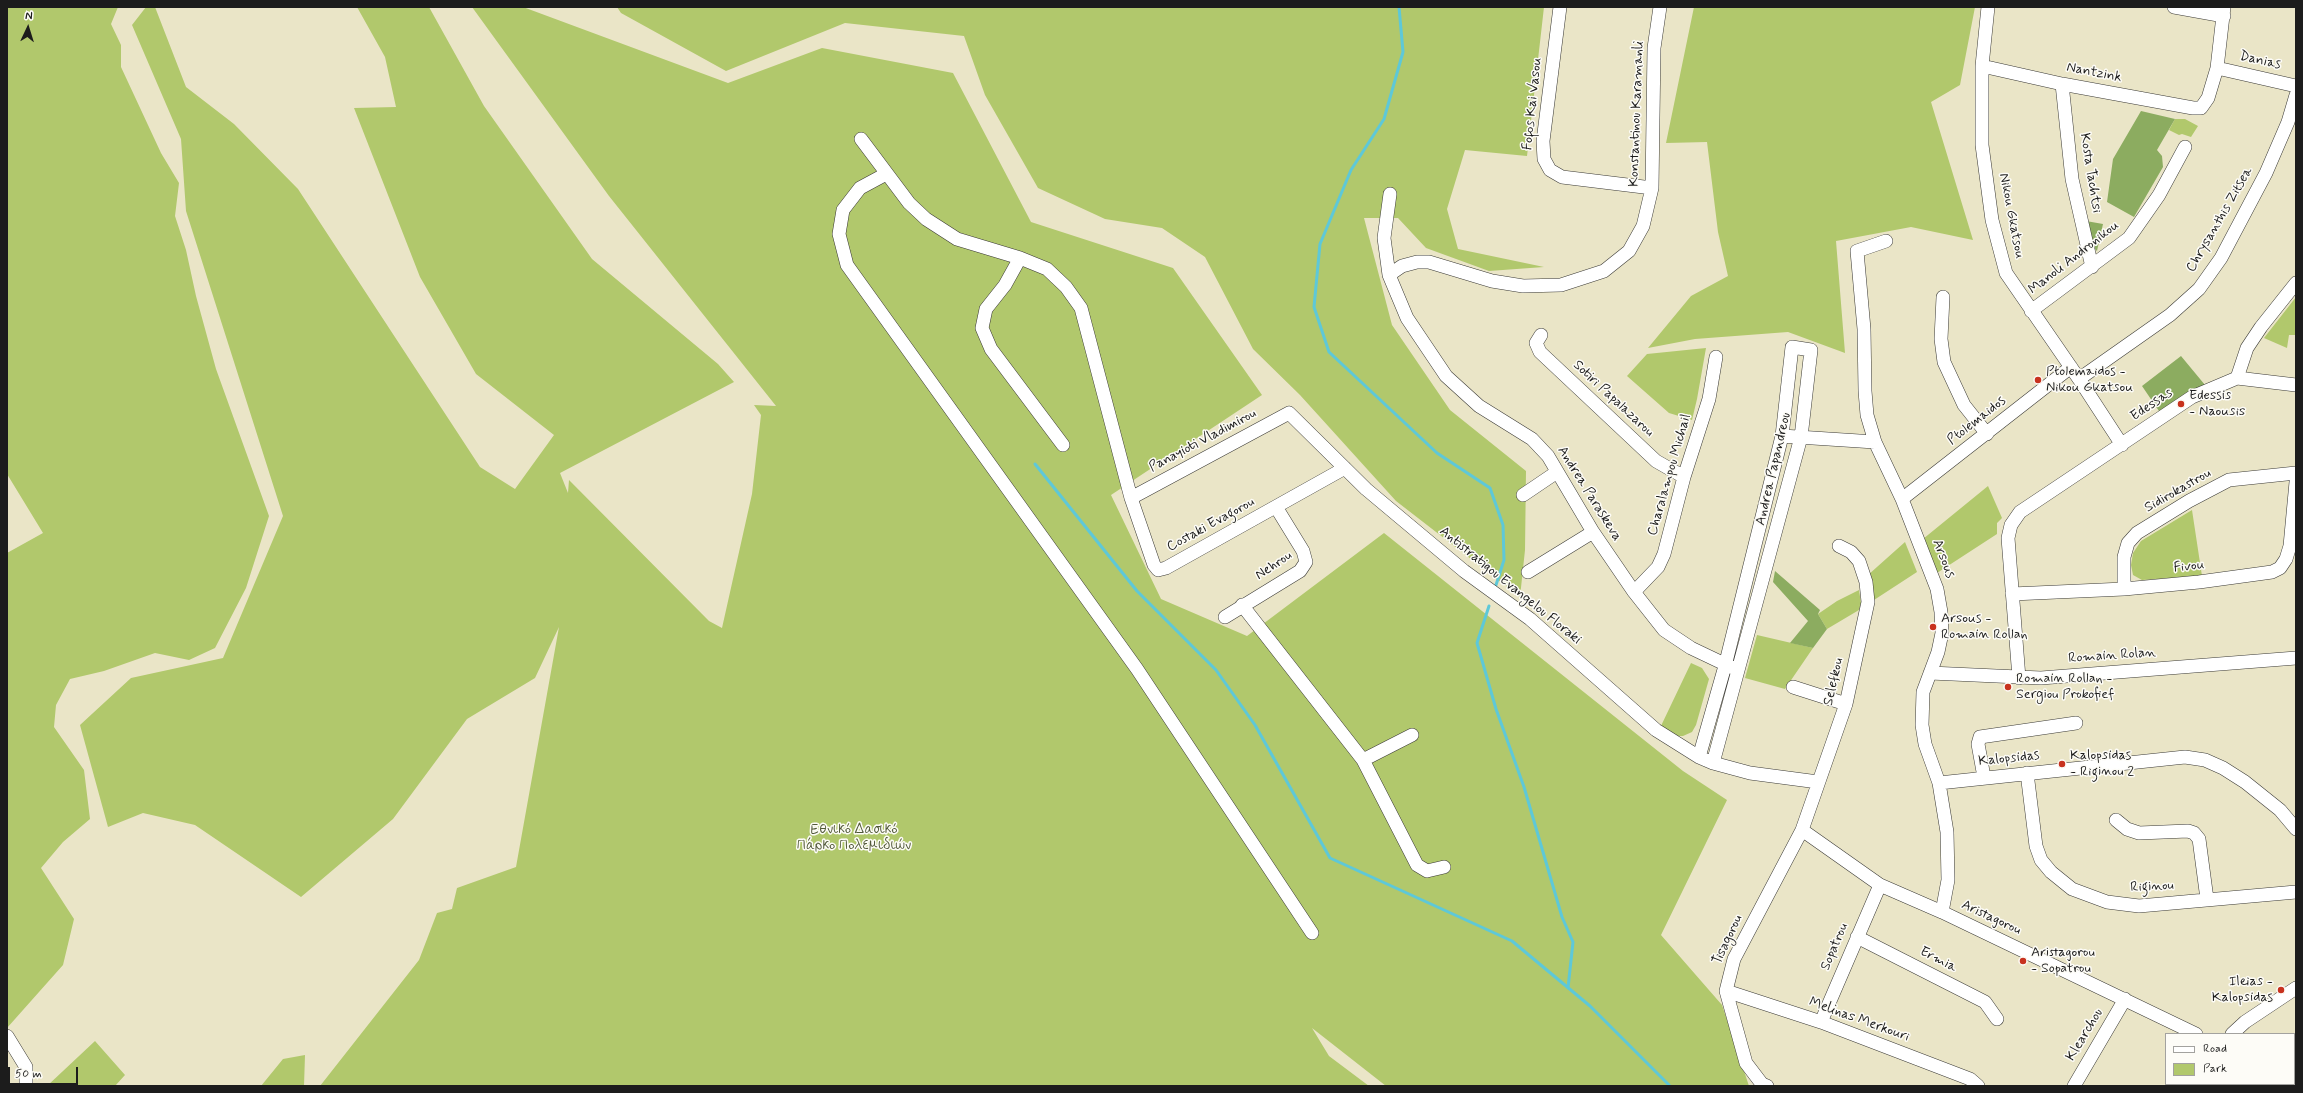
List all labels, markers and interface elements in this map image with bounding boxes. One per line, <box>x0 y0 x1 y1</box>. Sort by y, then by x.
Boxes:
north arrow <box>8 8 48 48</box>
text: N <box>25 9 33 23</box>
street label: Konstantinou Karamanli <box>1626 41 1648 187</box>
street label: Danias <box>2238 48 2282 74</box>
street label: Fofos Kai Vasou <box>1520 57 1546 151</box>
street label: Nantzink <box>2065 59 2123 87</box>
street label: Kosta Tachtsi <box>2075 132 2105 214</box>
street label: Chrysanthis Zitsea <box>2183 164 2257 276</box>
street label: Nikou Gkatsou <box>1994 172 2028 260</box>
street label: Manoli Andronikou <box>2025 217 2123 299</box>
street label: Sotiri Papalazarou <box>1569 357 1657 441</box>
place label: Ptolemaidos - Nikou Gkatsou <box>2046 364 2133 396</box>
marker: Ptolemaidos - Nikou Gkatsou <box>2033 375 2043 385</box>
street label: Edessas <box>2128 385 2176 425</box>
place label: Edessis - Naousis <box>2189 388 2245 420</box>
street label: Ptolemaidos <box>1944 393 2010 449</box>
marker: Edessis - Naousis <box>2176 399 2186 409</box>
street label: Panayioti Vladimirou <box>1147 406 1259 476</box>
street label: Andrea Papandreou <box>1753 411 1795 527</box>
street label: Charalampou Michail <box>1645 412 1695 538</box>
street label: Andrea Paraskeva <box>1553 443 1625 545</box>
street label: Sidirokastrou <box>2142 465 2214 517</box>
street label: Costaki Evagorou <box>1164 494 1258 556</box>
street label: Antistratigou Evangelou Floraki <box>1436 523 1584 649</box>
street label: Arsous <box>1928 537 1958 581</box>
street label: Nehrou <box>1252 548 1296 584</box>
street label: Fivou <box>2173 557 2205 577</box>
place label: Arsous - Romain Rollan <box>1941 611 2027 644</box>
marker: Arsous - Romain Rollan <box>1928 622 1938 632</box>
street label: Romain Rolan <box>2068 645 2156 667</box>
street label: Selefkou <box>1820 656 1848 708</box>
place label: Romain Rollan - Sergiou Prokofief <box>2016 671 2114 704</box>
marker: Romain Rollan - Sergiou Prokofief <box>2003 682 2013 692</box>
street label: Kalopsidas <box>1978 747 2040 771</box>
place label: Kalopsidas - Riginou 2 <box>2070 748 2134 780</box>
marker: Kalopsidas - Riginou 2 <box>2057 759 2067 769</box>
park label: Εθνικό Δασικό Πάρκο Πολεμιδιών <box>797 822 911 854</box>
street label: Riginou <box>2130 877 2174 897</box>
street label: Aristagorou <box>1959 897 2023 939</box>
street label: Tisagorou <box>1709 912 1747 968</box>
street label: Sopatrou <box>1818 921 1852 973</box>
street label: Ermia <box>1917 944 1959 976</box>
place label: Aristagorou - Sopatrou <box>2031 945 2095 978</box>
marker: Aristagorou - Sopatrou <box>2018 956 2028 966</box>
place label: Ileias - Kalopsidas <box>2212 974 2273 1006</box>
marker: Ileias - Kalopsidas <box>2276 985 2286 995</box>
street label: Melinas Merkouri <box>1806 994 1912 1046</box>
street label: Klearchou <box>2063 1006 2107 1064</box>
legend <box>2165 1033 2295 1085</box>
text: Road <box>2203 1041 2227 1057</box>
scale bar <box>10 1059 80 1085</box>
text: Park <box>2203 1061 2227 1077</box>
text: 50 m <box>15 1066 42 1082</box>

